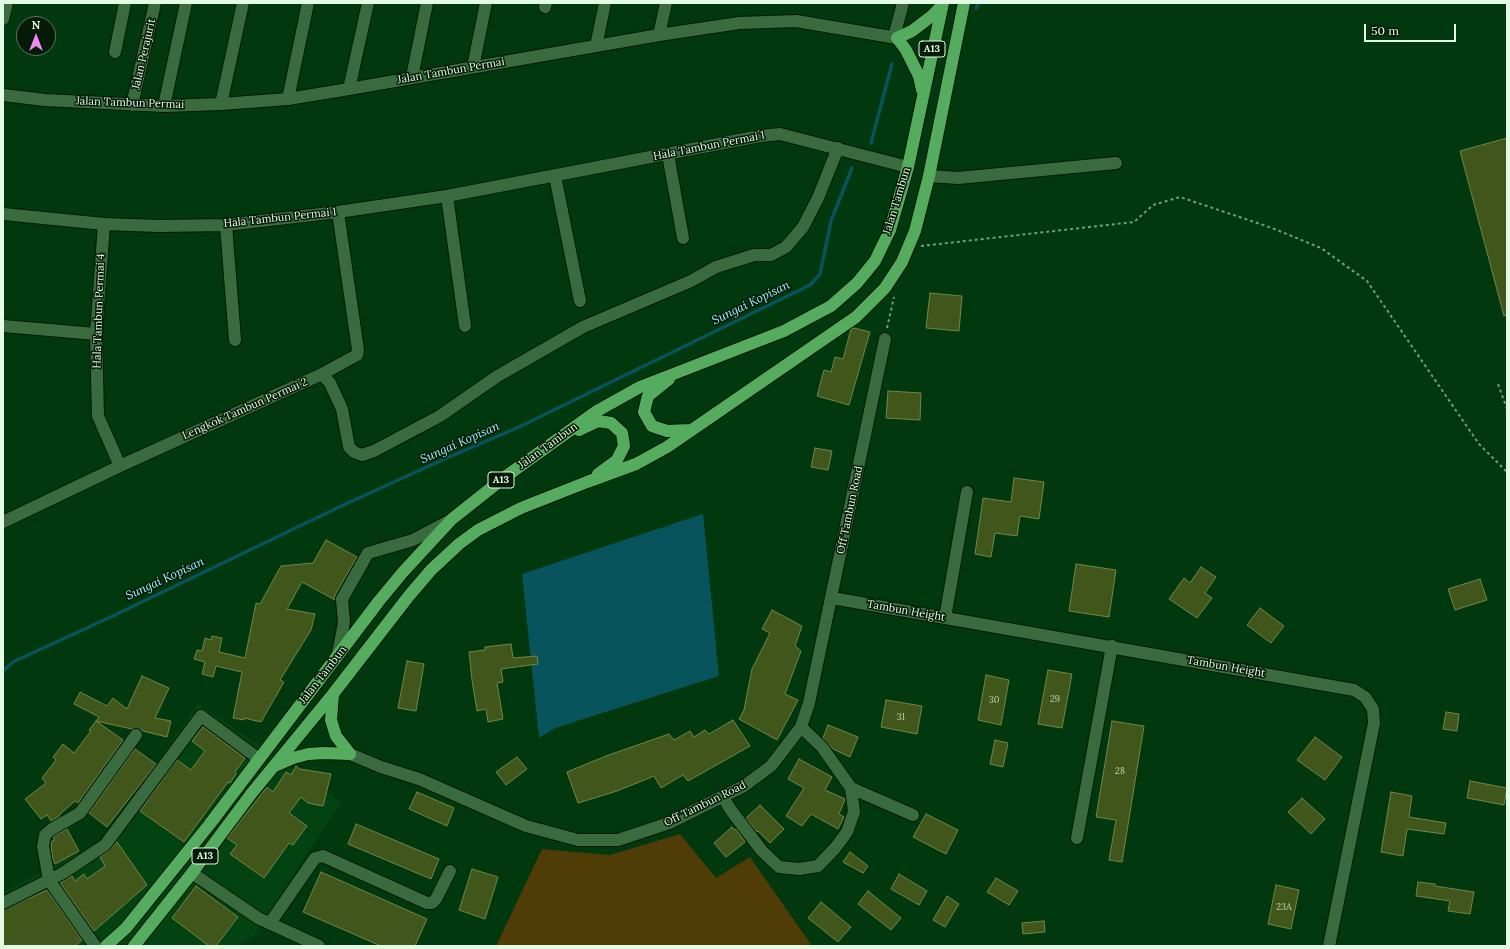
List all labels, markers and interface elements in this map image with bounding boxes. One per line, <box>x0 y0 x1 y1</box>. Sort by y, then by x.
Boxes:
north arrow <box>16 16 56 56</box>
scale bar <box>1366 16 1458 42</box>
street label: Jalan Perajurit <box>129 17 159 91</box>
text: N <box>32 18 40 32</box>
text: 50 m <box>1371 23 1399 38</box>
road number: A13 <box>919 41 945 57</box>
street label: Jalan Tambun Permai <box>396 55 506 87</box>
street label: Jalan Tambun Permai <box>76 95 184 111</box>
street label: Hala Tambun Permai 1 <box>652 129 766 163</box>
street label: Jalan Tambun <box>880 166 914 236</box>
street label: Hala Tambun Permai 1 <box>223 206 337 230</box>
street label: Hala Tambun Permai 4 <box>90 253 108 369</box>
water label: Sungai Kopisan <box>710 278 792 328</box>
street label: Lengkok Tambun Permai 2 <box>180 375 310 443</box>
water label: Sungai Kopisan <box>418 419 502 467</box>
street label: Jalan Tambun <box>516 420 580 472</box>
street label: Off Tambun Road <box>834 465 866 555</box>
road number: A13 <box>488 472 514 488</box>
water label: Sungai Kopisan <box>123 555 207 603</box>
street label: Tambun Height <box>866 598 946 624</box>
street label: Jalan Tambun <box>296 643 350 707</box>
street label: Tambun Height <box>1186 654 1266 680</box>
house number: 29 <box>1050 694 1060 704</box>
house number: 30 <box>989 695 999 705</box>
house number: 31 <box>897 712 905 722</box>
house number: 28 <box>1115 766 1125 776</box>
street label: Off Tambun Road <box>662 778 748 830</box>
road number: A13 <box>192 848 218 864</box>
house number: 23A <box>1276 902 1292 912</box>

